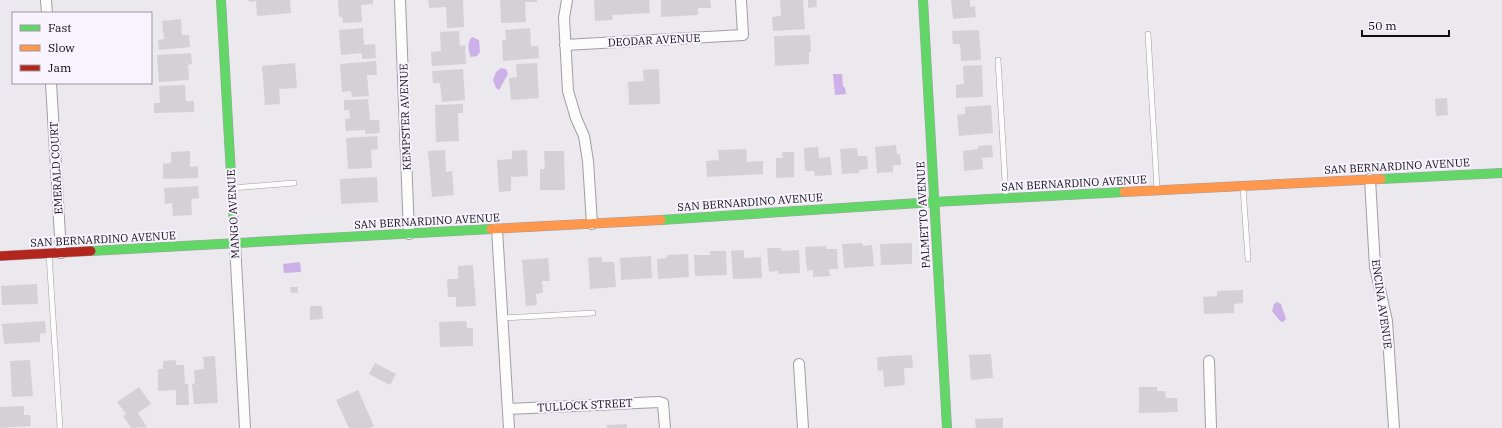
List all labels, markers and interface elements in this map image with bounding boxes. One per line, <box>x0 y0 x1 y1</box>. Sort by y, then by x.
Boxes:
legend <box>12 12 152 84</box>
scale bar <box>1362 12 1449 38</box>
text: 50 m <box>1368 18 1397 33</box>
text: Fast <box>48 20 72 35</box>
street label: DEODAR AVENUE <box>607 31 701 49</box>
text: Slow <box>48 40 75 55</box>
text: Jam <box>48 60 72 75</box>
street label: KEMPSTER AVENUE <box>396 63 414 171</box>
street label: EMERALD COURT <box>47 121 65 215</box>
street label: SAN BERNARDINO AVENUE <box>1324 155 1470 177</box>
street label: PALMETTO AVENUE <box>913 161 933 269</box>
street label: MANGO AVENUE <box>224 169 242 259</box>
street label: SAN BERNARDINO AVENUE <box>1001 172 1147 194</box>
street label: SAN BERNARDINO AVENUE <box>677 190 823 214</box>
street label: SAN BERNARDINO AVENUE <box>354 210 500 232</box>
street label: SAN BERNARDINO AVENUE <box>30 228 176 250</box>
street label: ENCINA AVENUE <box>1369 258 1395 350</box>
street label: TULLOCK STREET <box>537 396 633 414</box>

